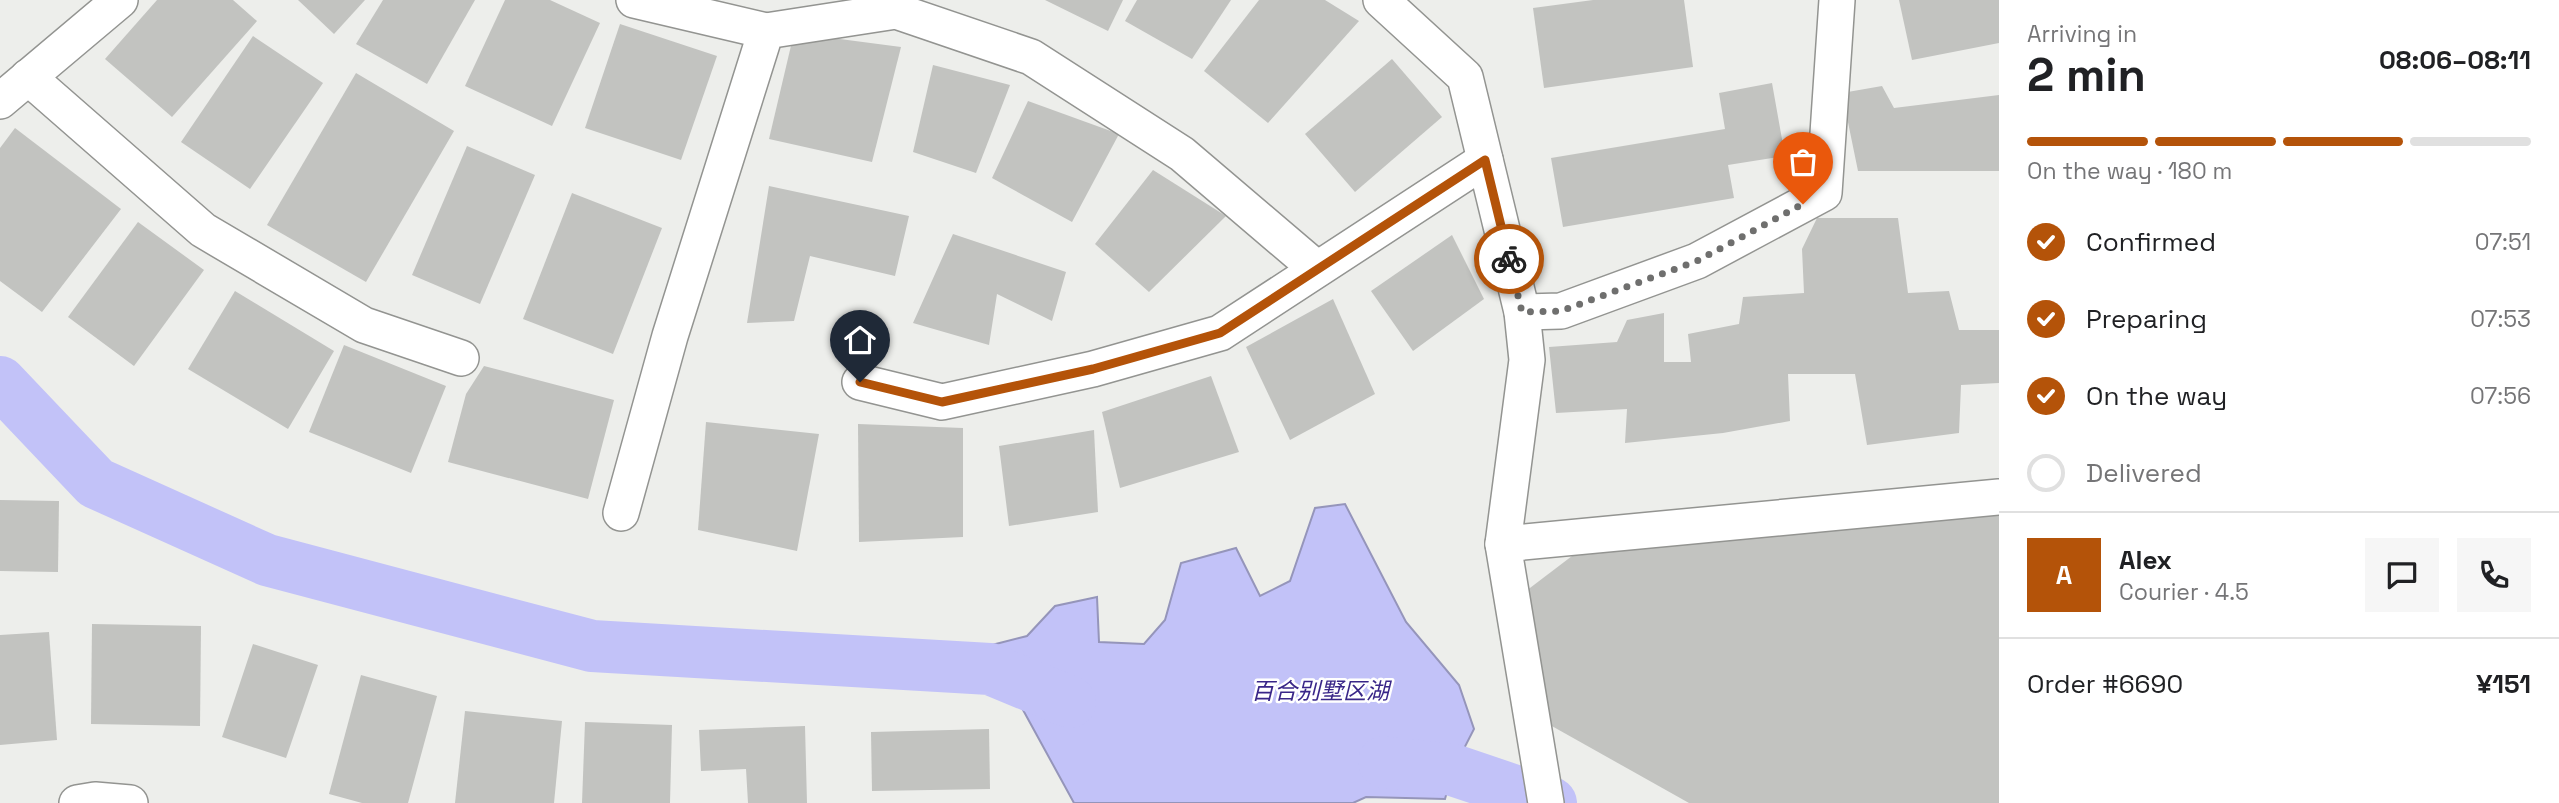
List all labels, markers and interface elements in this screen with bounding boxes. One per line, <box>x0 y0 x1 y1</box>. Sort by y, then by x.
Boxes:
text: Arriving in <box>2027 19 2137 49</box>
text: 08:06–08:11 <box>2379 43 2531 77</box>
text: 2 min <box>2027 46 2146 104</box>
pin <box>1773 132 1833 204</box>
icon: bag <box>1784 143 1822 181</box>
text: On the way · 180 m <box>2027 156 2232 186</box>
icon: check <box>2027 223 2065 261</box>
courier <box>1474 224 1544 294</box>
text: Confirmed <box>2086 225 2216 259</box>
text: 07:51 <box>2475 227 2531 257</box>
icon: bike <box>1490 240 1528 278</box>
icon: check <box>2027 300 2065 338</box>
text: Preparing <box>2086 302 2207 336</box>
text: 07:53 <box>2470 304 2531 334</box>
pin <box>830 310 890 382</box>
icon: home <box>841 321 879 359</box>
icon: check <box>2027 377 2065 415</box>
text: On the way <box>2086 379 2227 413</box>
text: 07:56 <box>2470 381 2531 411</box>
text: Delivered <box>2086 456 2202 490</box>
button: chat <box>2365 538 2439 612</box>
button: phone <box>2457 538 2531 612</box>
text: Alex <box>2119 543 2172 577</box>
text: A <box>2056 558 2072 592</box>
text: Courier · 4.5 <box>2119 577 2249 607</box>
text: Order #6690 <box>2027 667 2183 701</box>
text: ¥151 <box>2476 667 2531 701</box>
water label: 百合别墅区湖 <box>1251 676 1392 706</box>

